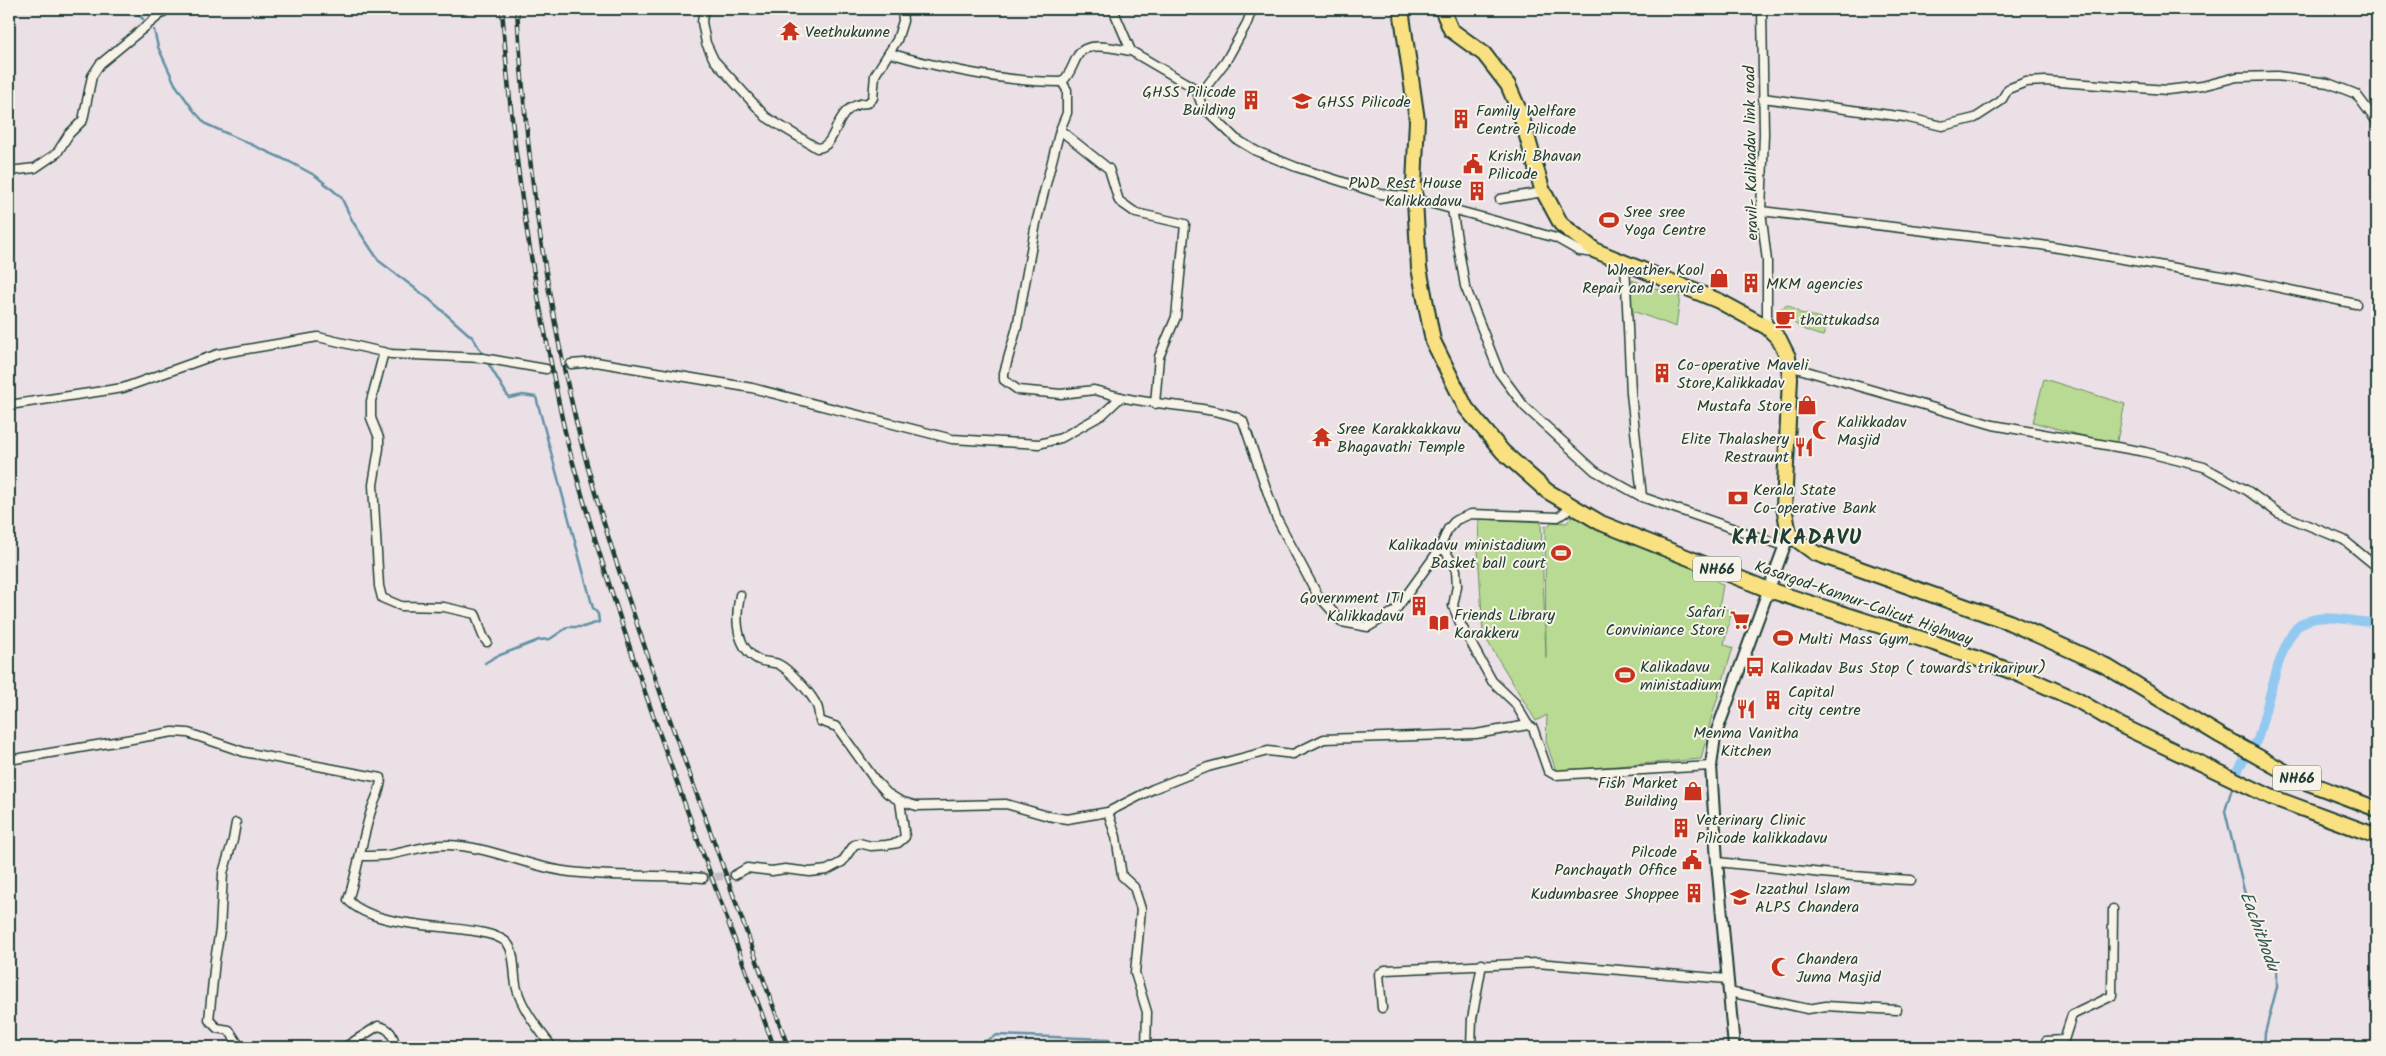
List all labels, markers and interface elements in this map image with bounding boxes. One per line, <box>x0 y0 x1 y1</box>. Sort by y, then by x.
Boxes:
temple icon: Veethukunne <box>779 20 801 42</box>
place label: Veethukunne <box>805 20 890 45</box>
street label: eravil- Kalikadav link road <box>1737 64 1766 241</box>
place label: GHSS Pilicode Building <box>1142 80 1236 123</box>
building icon: GHSS Pilicode Building <box>1240 89 1262 111</box>
school or university icon: GHSS Pilicode <box>1291 90 1313 112</box>
place label: GHSS Pilicode <box>1317 90 1411 115</box>
place label: Family Welfare Centre Pilicode <box>1476 99 1576 142</box>
building icon: Family Welfare Centre Pilicode <box>1450 108 1472 130</box>
place label: Krishi Bhavan Pilicode <box>1488 144 1581 187</box>
public building icon: Krishi Bhavan Pilicode <box>1462 153 1484 175</box>
place label: PWD Rest House Kalikkadavu <box>1348 171 1462 214</box>
building icon: PWD Rest House Kalikkadavu <box>1466 180 1488 202</box>
place label: Sree sree Yoga Centre <box>1624 200 1706 243</box>
sports icon: Sree sree Yoga Centre <box>1598 209 1620 231</box>
place label: Wheather Kool Repair and service <box>1582 258 1704 301</box>
shop icon: Wheather Kool Repair and service <box>1708 267 1730 289</box>
building icon: MKM agencies <box>1740 272 1762 294</box>
place label: MKM agencies <box>1766 272 1863 297</box>
cafe icon: thattukadsa <box>1774 308 1796 330</box>
place label: thattukadsa <box>1800 308 1880 333</box>
place label: Co-operative Maveli Store,Kalikkadav <box>1677 353 1809 396</box>
building icon: Co-operative Maveli Store,Kalikkadav <box>1651 362 1673 384</box>
place label: Mustafa Store <box>1697 394 1792 419</box>
shop icon: Mustafa Store <box>1796 394 1818 416</box>
place label: Kalikkadav Masjid <box>1837 410 1907 453</box>
place label: Sree Karakkakkavu Bhagavathi Temple <box>1337 417 1465 460</box>
mosque icon: Kalikkadav Masjid <box>1811 419 1833 441</box>
temple icon: Sree Karakkakkavu Bhagavathi Temple <box>1311 426 1333 448</box>
place label: Elite Thalashery Restraunt <box>1681 427 1790 470</box>
restaurant icon: Elite Thalashery Restraunt <box>1793 436 1815 458</box>
place label: Kerala State Co-operative Bank <box>1753 478 1877 521</box>
bank icon: Kerala State Co-operative Bank <box>1727 487 1749 509</box>
district label: KALIKADAVU <box>1732 522 1862 555</box>
place label: Kalikadavu ministadium Basket ball court <box>1388 533 1547 576</box>
sports icon: Kalikadavu ministadium Basket ball court <box>1550 542 1572 564</box>
street label: Kasargod-Kannur-Calicut Highway <box>1751 554 1977 653</box>
road number: NH66 <box>1693 556 1741 582</box>
place label: Government ITI Kalikkadavu <box>1300 586 1404 629</box>
building icon: Government ITI Kalikkadavu <box>1408 595 1430 617</box>
place label: Safari Conviniance Store <box>1606 600 1726 643</box>
place label: Friends Library Karakkeru <box>1454 603 1555 646</box>
supermarket icon: Safari Conviniance Store <box>1729 609 1751 631</box>
library icon: Friends Library Karakkeru <box>1428 612 1450 634</box>
sports icon: Multi Mass Gym <box>1772 627 1794 649</box>
place label: Multi Mass Gym <box>1798 627 1909 652</box>
place label: Kalikadavu ministadium <box>1640 655 1722 698</box>
bus stop icon: Kalikadav Bus Stop ( towards trikaripur) <box>1744 656 1766 678</box>
place label: Kalikadav Bus Stop ( towards trikaripur) <box>1770 656 2046 681</box>
sports icon: Kalikadavu ministadium <box>1614 664 1636 686</box>
place label: Capital city centre <box>1788 680 1861 723</box>
building icon: Capital city centre <box>1762 689 1784 711</box>
restaurant icon: Menma Vanitha Kitchen <box>1735 698 1757 720</box>
place label: Menma Vanitha Kitchen <box>1693 721 1799 764</box>
road number: NH66 <box>2273 766 2321 790</box>
place label: Fish Market Building <box>1598 771 1679 814</box>
shop icon: Fish Market Building <box>1682 780 1704 802</box>
place label: Veterinary Clinic Pilicode kalikkadavu <box>1696 808 1828 851</box>
building icon: Veterinary Clinic Pilicode kalikkadavu <box>1670 817 1692 839</box>
place label: Pilcode Panchayath Office <box>1554 840 1677 883</box>
public building icon: Pilcode Panchayath Office <box>1681 849 1703 871</box>
place label: Izzathul Islam ALPS Chandera <box>1755 877 1859 920</box>
place label: Kudumbasree Shoppee <box>1531 882 1679 907</box>
building icon: Kudumbasree Shoppee <box>1683 882 1705 904</box>
school or university icon: Izzathul Islam ALPS Chandera <box>1729 886 1751 908</box>
water label: Eachithodu <box>2231 887 2287 978</box>
place label: Chandera Juma Masjid <box>1796 947 1882 990</box>
mosque icon: Chandera Juma Masjid <box>1770 956 1792 978</box>

